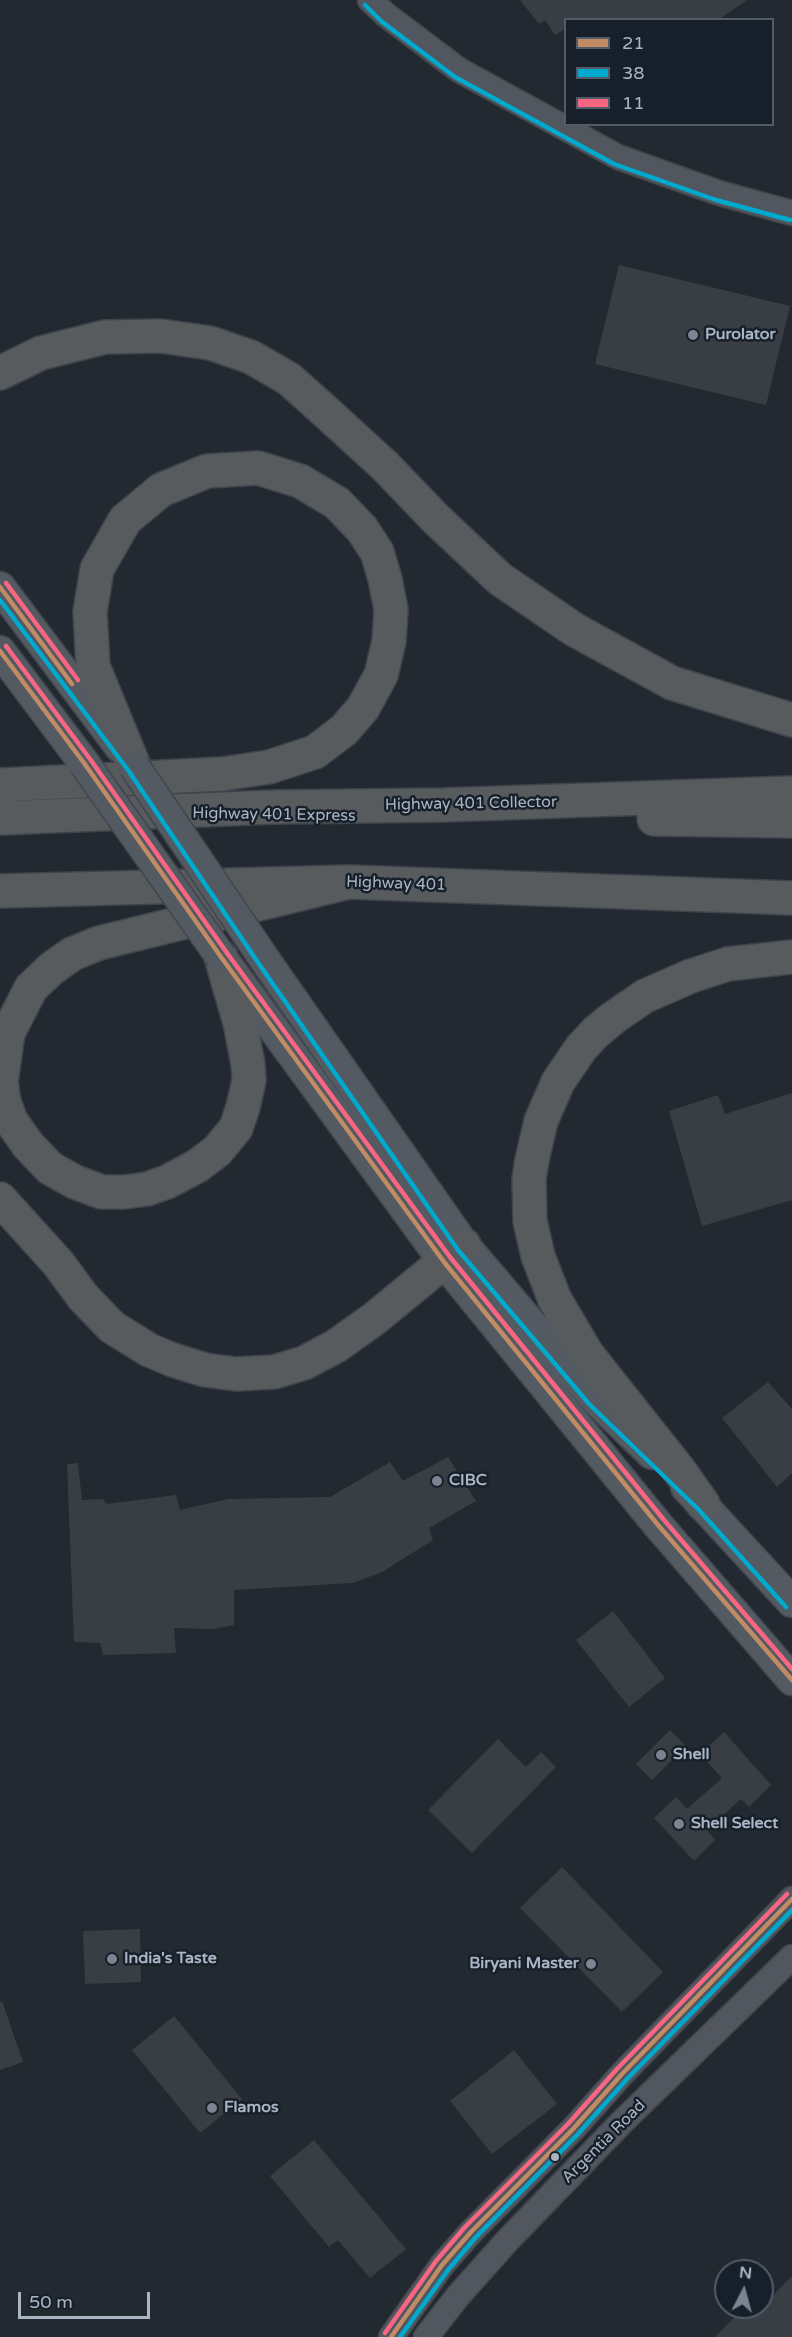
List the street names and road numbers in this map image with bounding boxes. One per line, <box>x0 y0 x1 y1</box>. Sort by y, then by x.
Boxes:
street label: Highway 401 Collector <box>385 793 557 815</box>
street label: Highway 401 Express <box>192 804 356 826</box>
street label: Highway 401 <box>346 873 446 895</box>
street label: Argentia Road <box>558 2096 650 2188</box>

